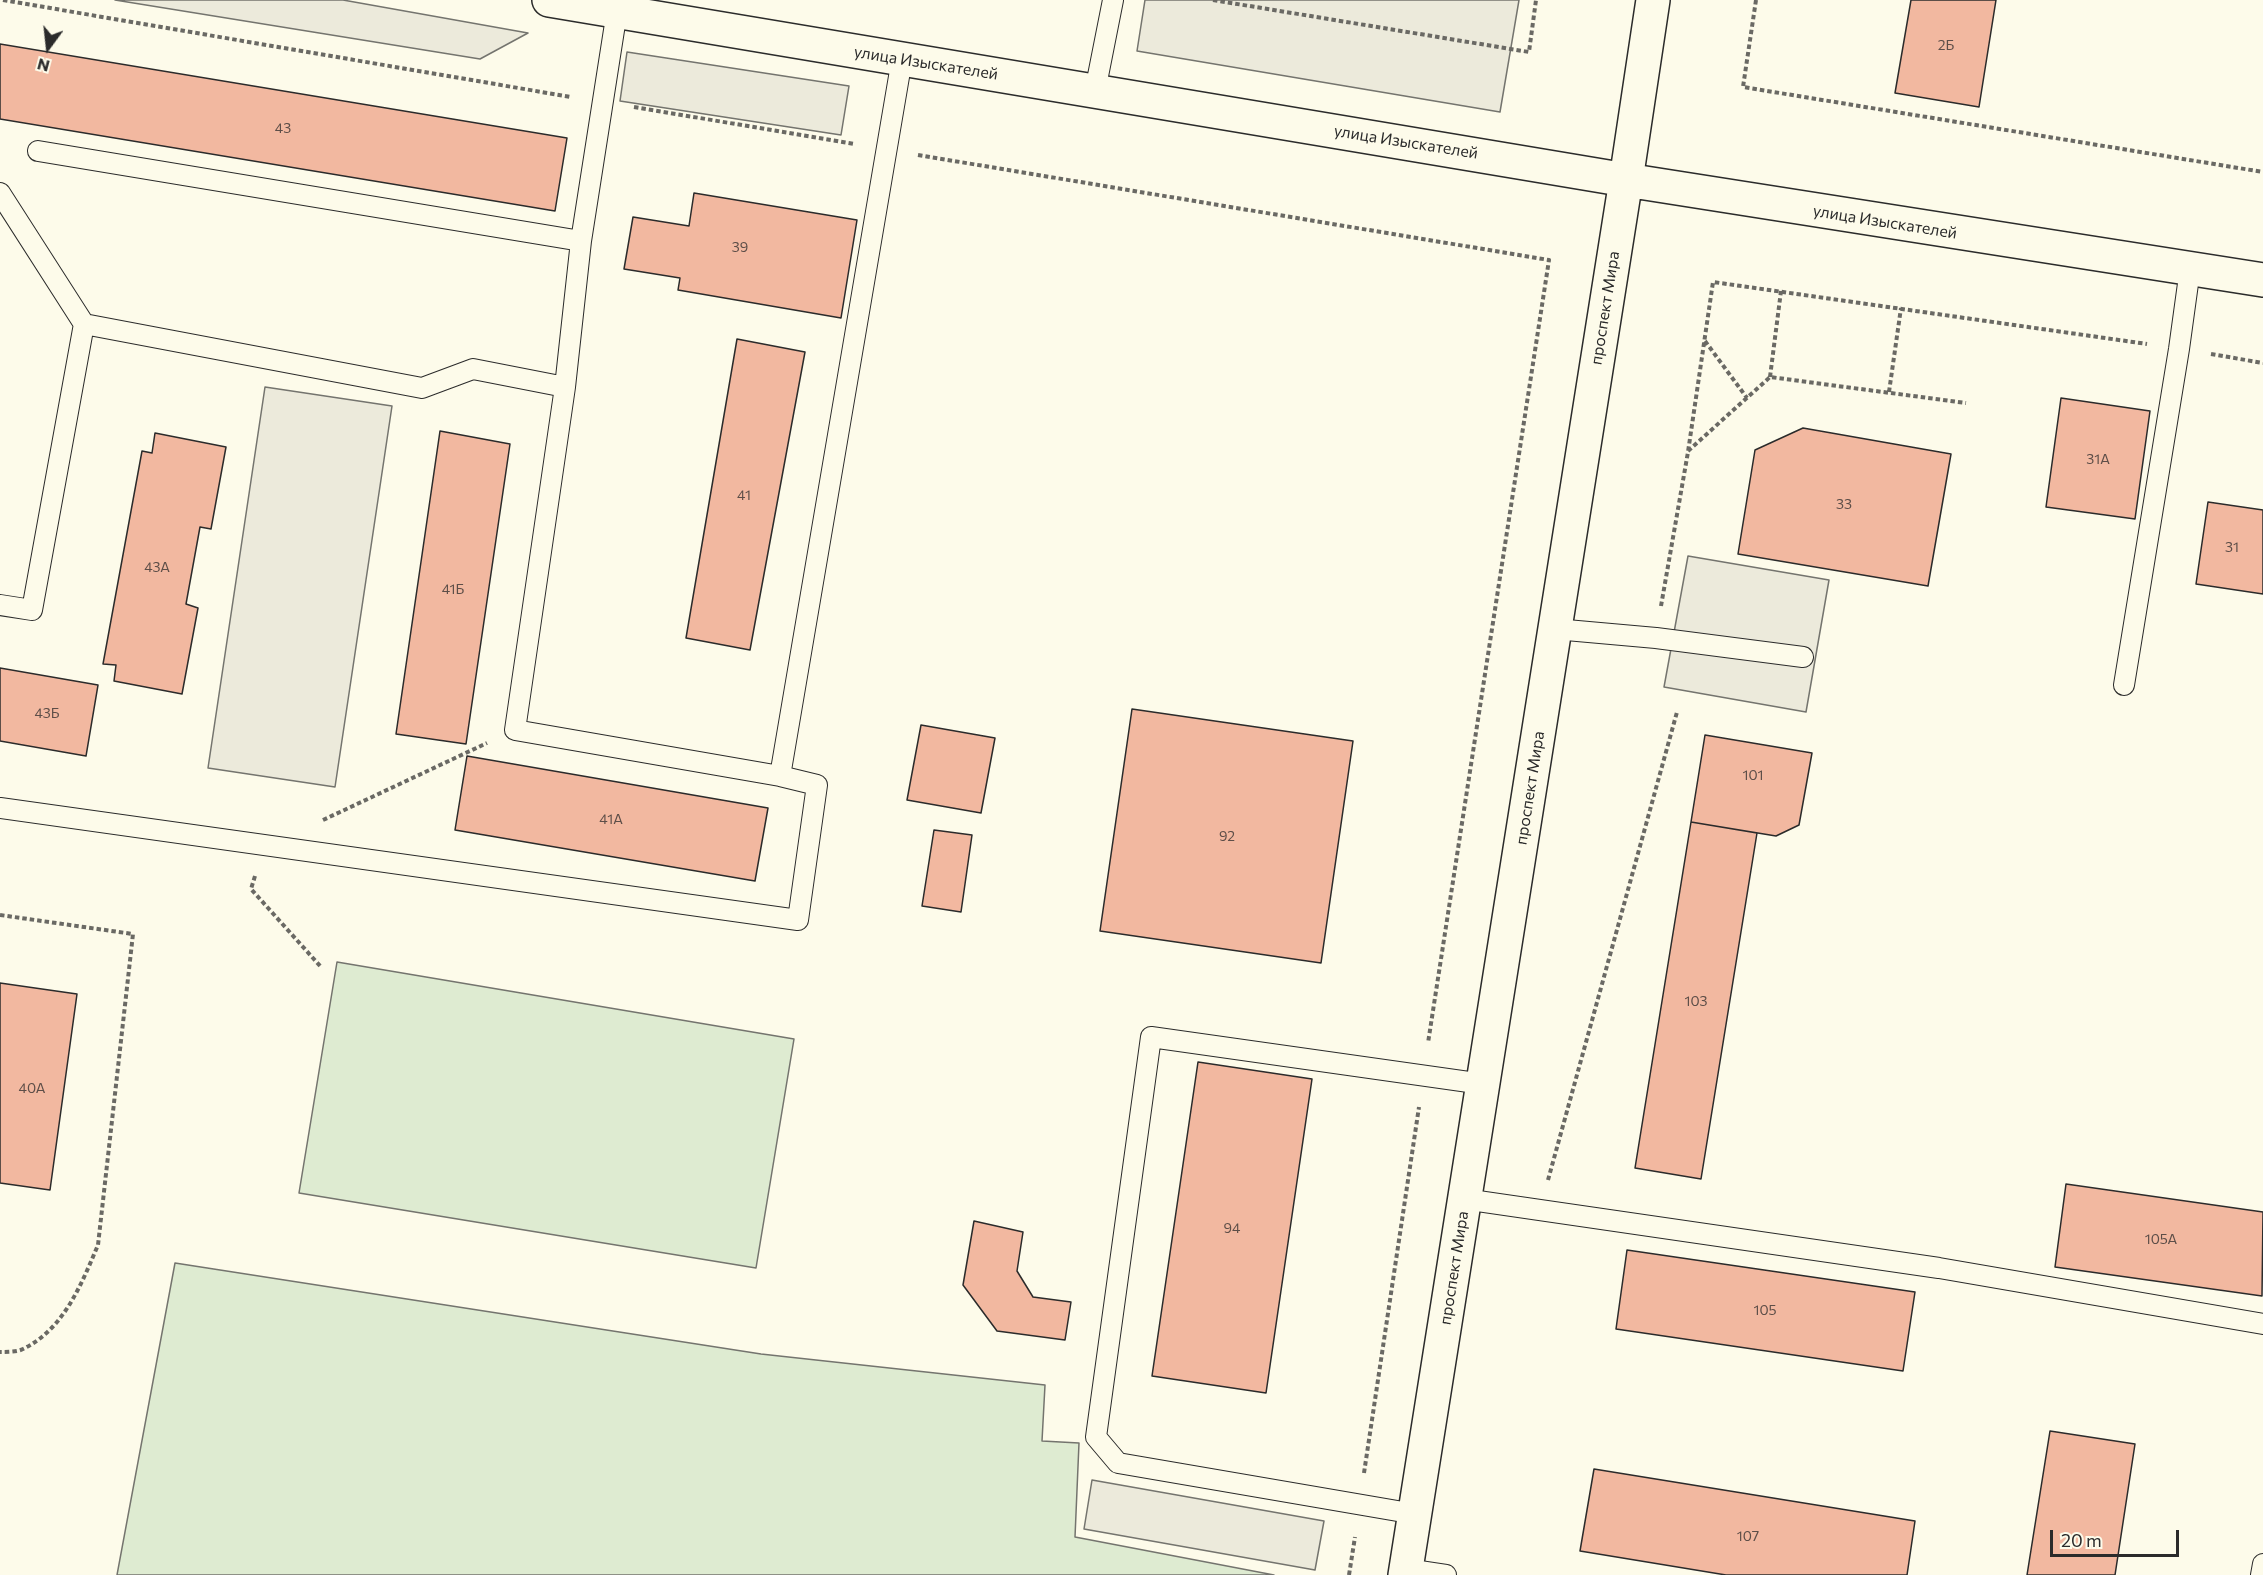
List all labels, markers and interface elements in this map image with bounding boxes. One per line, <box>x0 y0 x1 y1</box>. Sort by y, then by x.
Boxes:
north arrow <box>18 18 78 78</box>
house number: 2Б <box>1938 37 1954 53</box>
street label: улица Изыскателей <box>853 42 999 84</box>
text: N <box>35 55 51 77</box>
house number: 43 <box>275 120 291 136</box>
street label: улица Изыскателей <box>1333 121 1479 163</box>
street label: улица Изыскателей <box>1812 201 1958 243</box>
house number: 39 <box>732 239 748 255</box>
street label: проспект Мира <box>1587 250 1623 366</box>
house number: 31А <box>2086 451 2110 467</box>
house number: 41 <box>737 487 751 503</box>
house number: 33 <box>1836 496 1852 512</box>
house number: 31 <box>2225 539 2239 555</box>
house number: 43А <box>144 559 170 575</box>
house number: 41Б <box>442 581 464 597</box>
house number: 43Б <box>34 705 60 721</box>
street label: проспект Мира <box>1512 730 1548 846</box>
house number: 101 <box>1742 767 1764 783</box>
house number: 41А <box>599 811 623 827</box>
house number: 92 <box>1219 828 1235 844</box>
house number: 103 <box>1684 993 1708 1009</box>
house number: 40А <box>19 1080 45 1096</box>
street label: проспект Мира <box>1436 1210 1472 1326</box>
house number: 94 <box>1224 1220 1240 1236</box>
house number: 105А <box>2145 1231 2177 1247</box>
house number: 105 <box>1753 1302 1777 1318</box>
scale bar <box>2053 1518 2182 1556</box>
house number: 107 <box>1737 1528 1759 1544</box>
text: 20 m <box>2061 1529 2102 1551</box>

